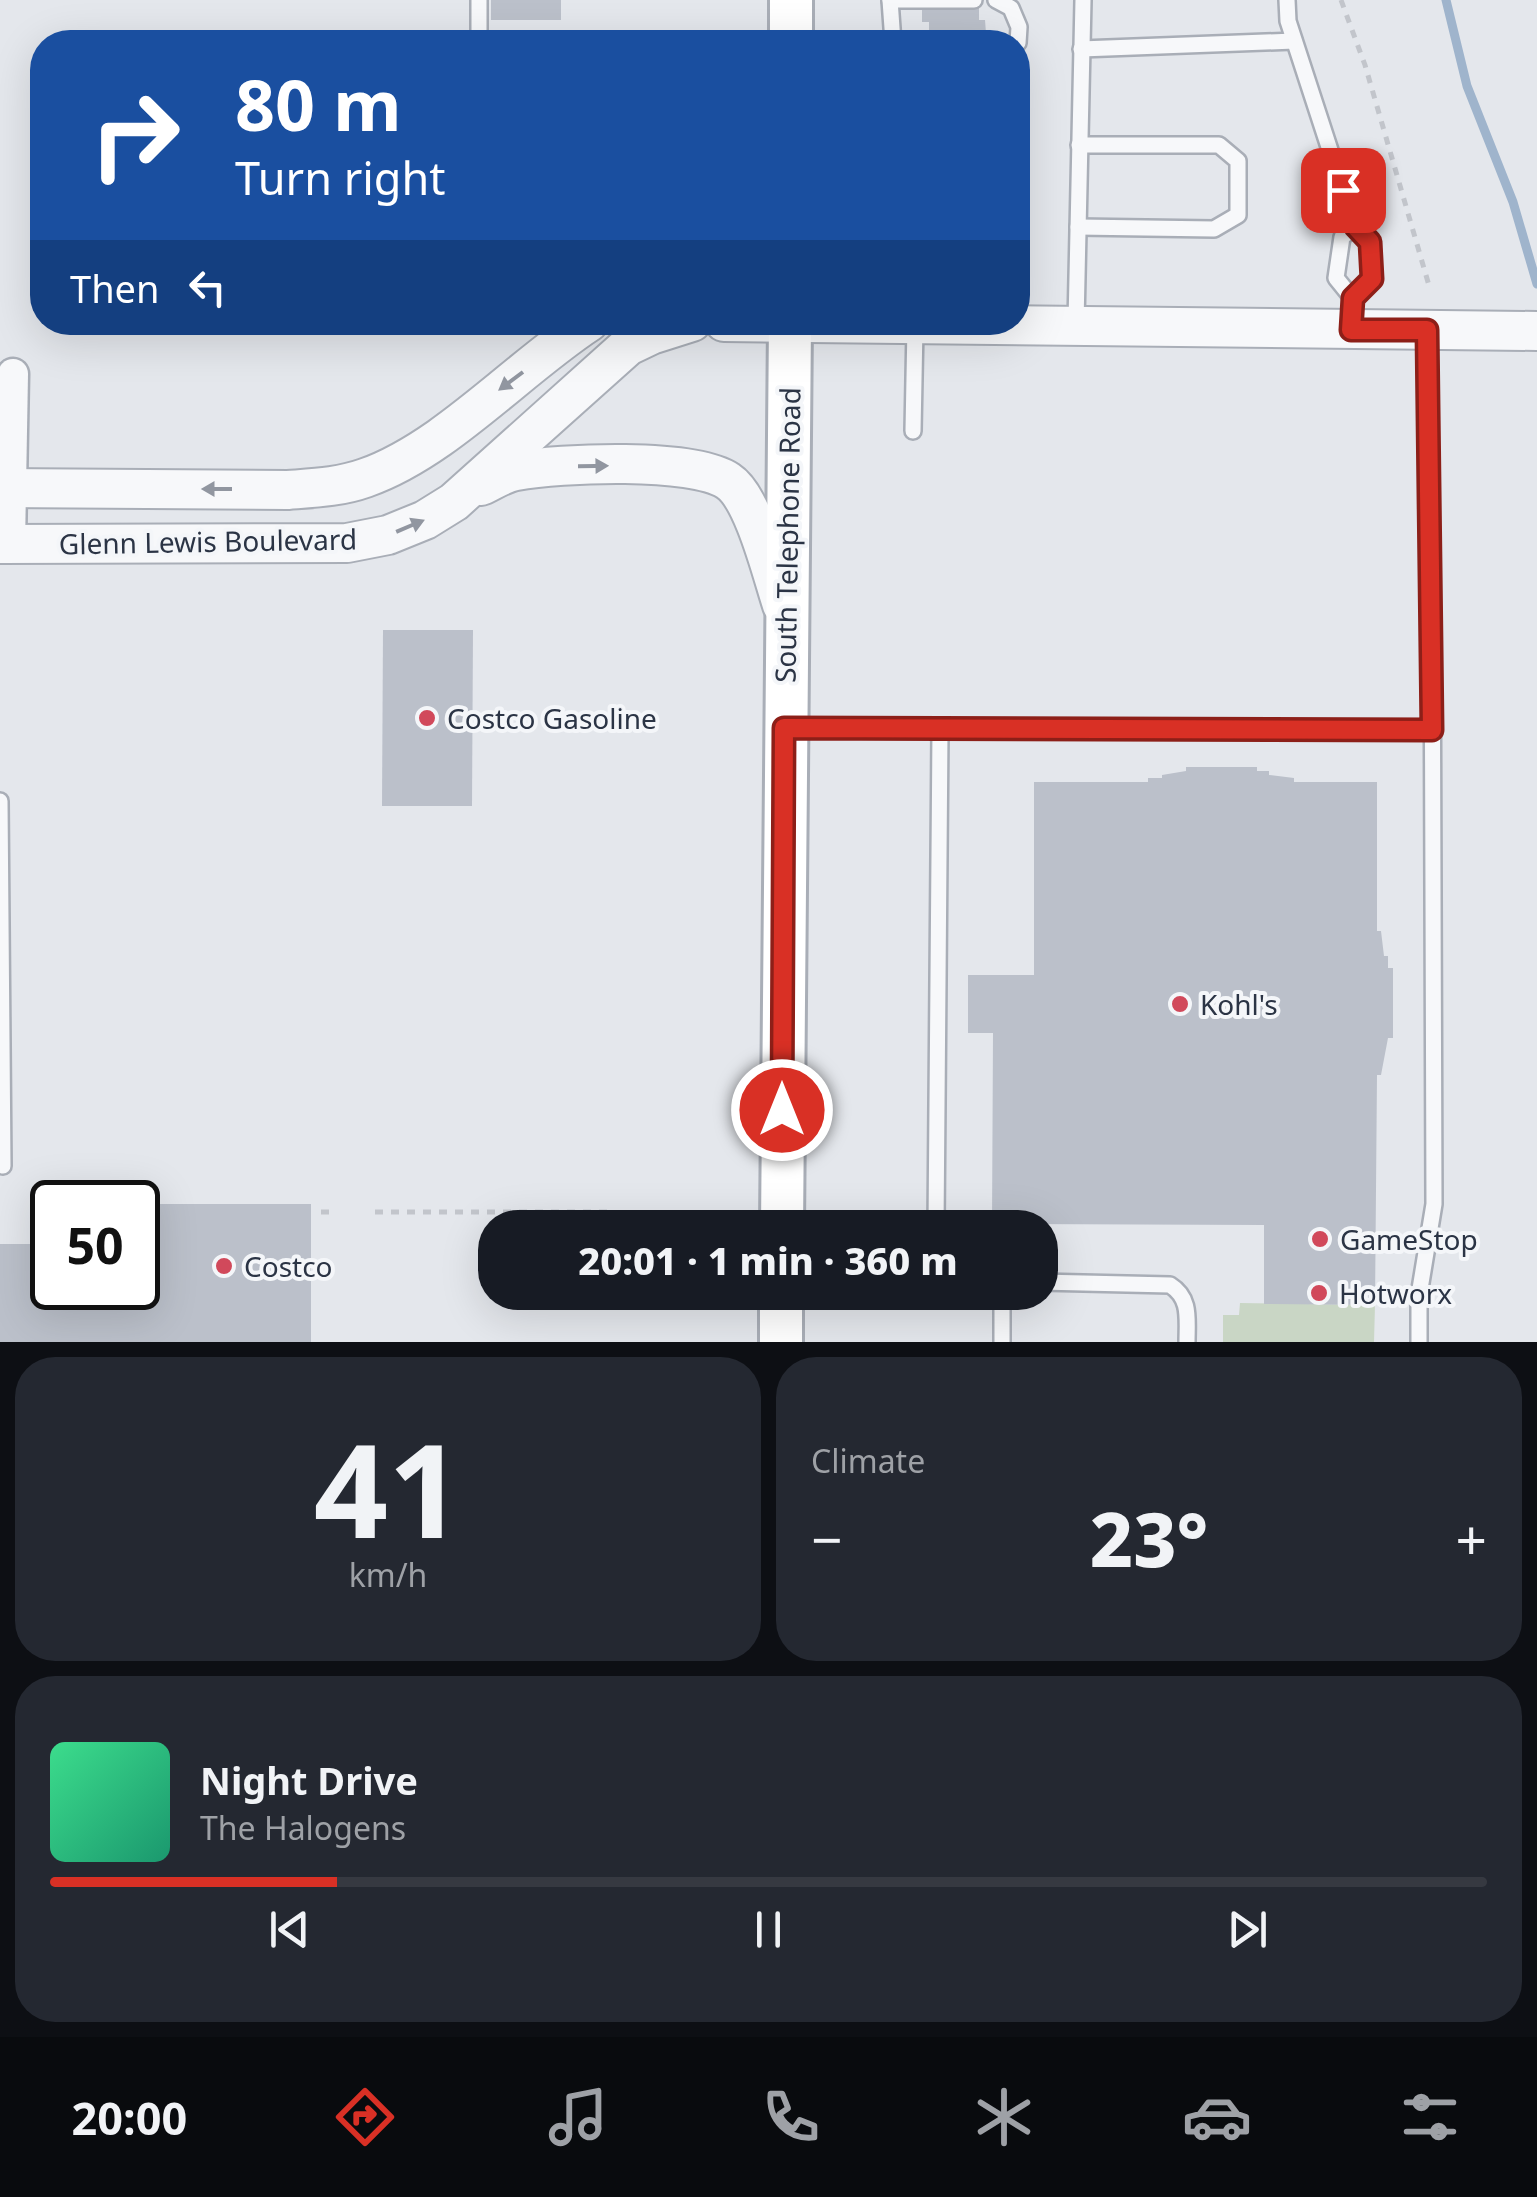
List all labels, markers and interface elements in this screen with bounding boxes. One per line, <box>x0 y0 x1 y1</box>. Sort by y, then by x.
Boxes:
text: 80 m <box>235 56 402 152</box>
icon: right <box>70 70 200 200</box>
text: Turn right <box>235 147 446 208</box>
pin <box>1301 148 1386 233</box>
icon: arrive <box>1316 163 1371 218</box>
icon: left <box>180 260 235 315</box>
text: Then <box>70 262 160 314</box>
one-way arrow <box>498 370 524 391</box>
street label: South Telephone Road <box>765 387 809 683</box>
one-way arrow <box>577 458 609 474</box>
one-way arrow <box>201 481 233 497</box>
one-way arrow <box>395 517 425 533</box>
street label: Glenn Lewis Boulevard <box>59 519 357 563</box>
place label: Costco Gasoline <box>447 699 657 737</box>
marker: Costco Gasoline <box>416 707 438 729</box>
place label: Kohl's <box>1200 985 1278 1023</box>
marker: Kohl's <box>1169 993 1191 1015</box>
position arrow <box>730 1058 834 1162</box>
speed limit sign: 50 <box>30 1180 160 1310</box>
place label: GameStop <box>1340 1220 1478 1258</box>
marker: GameStop <box>1309 1228 1331 1250</box>
text: 20:01 · 1 min · 360 m <box>578 1234 958 1286</box>
place label: Costco <box>244 1247 333 1285</box>
marker: Costco <box>213 1255 235 1277</box>
place label: Hotworx <box>1339 1274 1452 1312</box>
marker: Hotworx <box>1308 1282 1330 1304</box>
text: 41 <box>314 1399 462 1576</box>
text: Climate <box>811 1439 925 1482</box>
text: 23° <box>1090 1487 1208 1589</box>
text: − <box>811 1501 842 1576</box>
text: + <box>1456 1501 1487 1576</box>
text: km/h <box>349 1553 427 1596</box>
text: Night Drive <box>200 1754 418 1806</box>
text: The Halogens <box>200 1806 406 1849</box>
icon: previous <box>262 1902 317 1957</box>
icon: pause <box>741 1902 796 1957</box>
icon: next <box>1220 1902 1275 1957</box>
icon: directions <box>330 2082 400 2152</box>
icon: music <box>543 2082 613 2152</box>
icon: phone <box>756 2082 826 2152</box>
icon: climate <box>969 2082 1039 2152</box>
icon: car <box>1182 2082 1252 2152</box>
icon: filters <box>1395 2082 1465 2152</box>
text: 20:00 <box>72 2087 187 2148</box>

